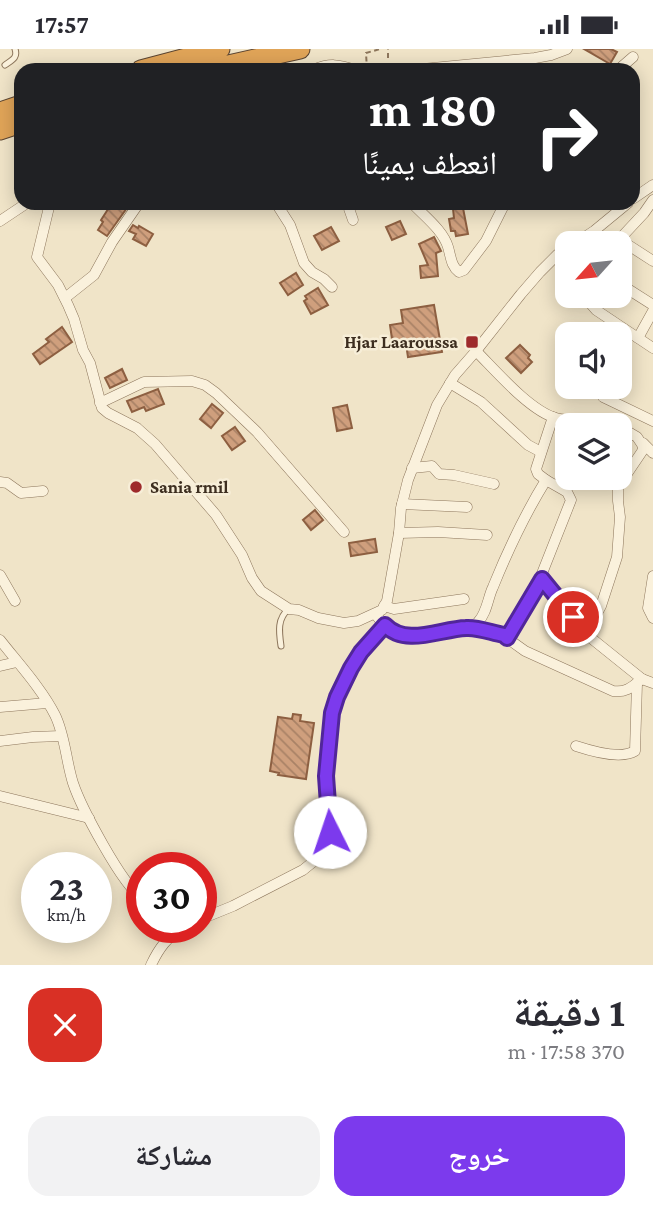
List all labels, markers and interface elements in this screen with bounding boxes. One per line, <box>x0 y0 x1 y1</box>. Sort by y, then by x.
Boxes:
text: 17:57 <box>35 10 89 39</box>
text: 180 m <box>369 82 497 137</box>
icon: right <box>521 91 612 182</box>
text: انعطف يمينًا <box>362 145 497 181</box>
north arrow <box>555 231 632 308</box>
map controls <box>555 231 632 490</box>
button: sound <box>555 322 632 399</box>
place label: Hjar Laaroussa <box>344 332 458 353</box>
marker: Hjar Laaroussa <box>464 334 480 350</box>
button: layers <box>555 413 632 490</box>
place label: Sania rmil <box>150 477 228 497</box>
marker: Sania rmil <box>128 479 144 495</box>
pin <box>543 587 603 647</box>
icon: arrive <box>554 598 592 636</box>
position arrow <box>293 795 367 869</box>
speed limit sign: 30 <box>126 852 217 943</box>
text: 23 <box>49 869 84 908</box>
text: km/h <box>47 905 86 925</box>
button: close <box>28 988 102 1062</box>
text: 1 دقيقة <box>513 988 625 1035</box>
text: 370 m · 17:58 <box>508 1038 625 1064</box>
button: مشاركة <box>28 1116 320 1196</box>
button: خروج <box>334 1116 625 1196</box>

